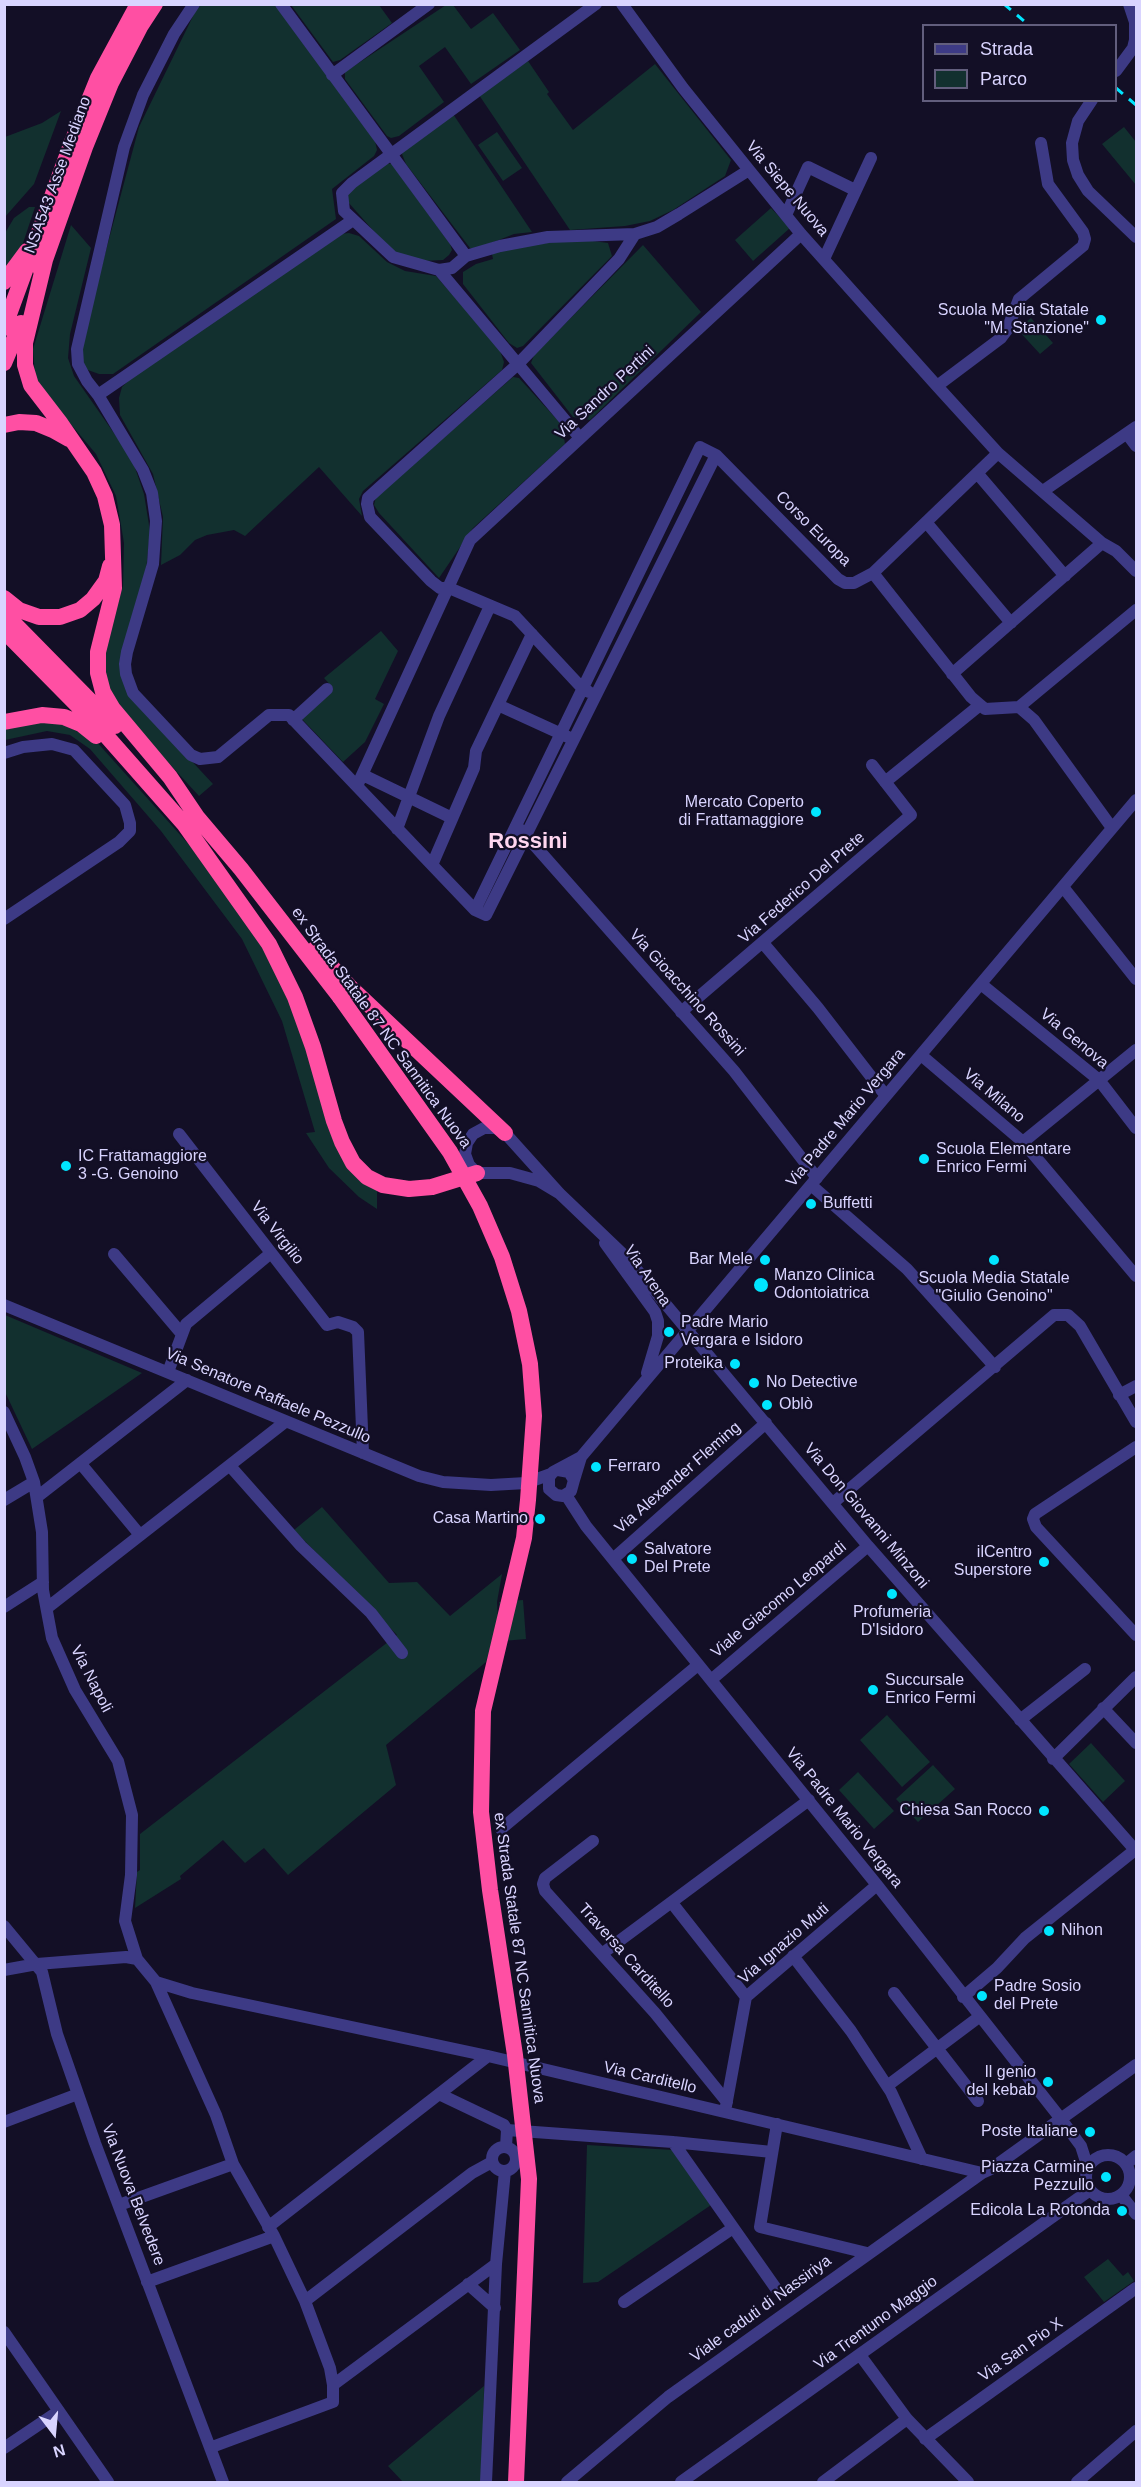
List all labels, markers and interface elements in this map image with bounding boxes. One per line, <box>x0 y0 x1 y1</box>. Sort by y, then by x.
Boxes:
legend <box>922 24 1117 102</box>
text: Strada <box>980 39 1033 59</box>
text: Parco <box>980 69 1027 89</box>
street label: NSA543 Asse Mediano <box>21 94 95 256</box>
street label: Via Siepe Nuova <box>741 137 833 241</box>
place label: Scuola Media Statale "M. Stanzione" <box>938 301 1089 339</box>
marker: Scuola Media Statale "M. Stanzione" <box>1094 313 1108 327</box>
street label: Via Sandro Pertini <box>551 342 659 444</box>
street label: Corso Europa <box>771 487 855 571</box>
place label: Mercato Coperto di Frattamaggiore <box>679 793 804 831</box>
marker: Mercato Coperto di Frattamaggiore <box>809 805 823 819</box>
street label: Via Federico Del Prete <box>735 828 869 948</box>
district label: Rossini <box>488 829 568 855</box>
street label: ex Strada Statale 87 NC Sannitica Nuova <box>287 904 475 1152</box>
street label: Via Gioacchino Rossini <box>625 926 749 1060</box>
street label: Via Genova <box>1036 1005 1112 1073</box>
street label: Via Padre Mario Vergara <box>782 1045 910 1191</box>
street label: Via Milano <box>959 1065 1029 1127</box>
place label: Scuola Elementare Enrico Fermi <box>936 1140 1071 1178</box>
place label: IC Frattamaggiore 3 -G. Genoino <box>78 1147 207 1185</box>
marker: Scuola Elementare Enrico Fermi <box>917 1152 931 1166</box>
marker: IC Frattamaggiore 3 -G. Genoino <box>59 1159 73 1173</box>
place label: Buffetti <box>823 1194 873 1214</box>
marker: Buffetti <box>804 1197 818 1211</box>
street label: Via Virgilio <box>246 1198 308 1268</box>
street label: Via Arena <box>619 1242 675 1310</box>
place label: Bar Mele <box>689 1250 753 1270</box>
marker: Bar Mele <box>758 1253 772 1267</box>
marker: Scuola Media Statale "Giulio Genoino" <box>987 1253 1001 1267</box>
place label: Manzo Clinica Odontoiatrica <box>774 1266 874 1304</box>
place label: Scuola Media Statale "Giulio Genoino" <box>918 1269 1070 1307</box>
marker: Manzo Clinica Odontoiatrica <box>752 1276 770 1294</box>
place label: Padre Mario Vergara e Isidoro <box>681 1313 803 1351</box>
marker: Padre Mario Vergara e Isidoro <box>662 1325 676 1339</box>
street label: Via Senatore Raffaele Pezzullo <box>163 1344 373 1448</box>
place label: Proteika <box>664 1354 723 1374</box>
marker: Proteika <box>728 1357 742 1371</box>
place label: No Detective <box>766 1373 858 1393</box>
marker: No Detective <box>747 1376 761 1390</box>
place label: Oblò <box>779 1395 813 1415</box>
marker: Oblò <box>760 1398 774 1412</box>
street label: Via Alexander Fleming <box>611 1418 745 1538</box>
street label: Via Don Giovanni Minzoni <box>800 1439 932 1593</box>
place label: Ferraro <box>608 1457 660 1477</box>
marker: Ferraro <box>589 1460 603 1474</box>
place label: Casa Martino <box>433 1509 528 1529</box>
marker: Casa Martino <box>533 1512 547 1526</box>
street label: Viale Giacomo Leopardi <box>708 1538 850 1662</box>
place label: Salvatore Del Prete <box>644 1540 712 1578</box>
place label: ilCentro Superstore <box>954 1543 1032 1581</box>
marker: Salvatore Del Prete <box>625 1552 639 1566</box>
marker: ilCentro Superstore <box>1037 1555 1051 1569</box>
marker: Profumeria D'Isidoro <box>885 1587 899 1601</box>
place label: Profumeria D'Isidoro <box>853 1603 931 1641</box>
street label: Via Napoli <box>66 1642 116 1716</box>
place label: Succursale Enrico Fermi <box>885 1671 976 1709</box>
marker: Succursale Enrico Fermi <box>866 1683 880 1697</box>
street label: Via Padre Mario Vergara <box>782 1744 906 1892</box>
place label: Chiesa San Rocco <box>899 1801 1032 1821</box>
marker: Chiesa San Rocco <box>1037 1804 1051 1818</box>
street label: ex Strada Statale 87 NC Sannitica Nuova <box>489 1811 549 2105</box>
street label: Traversa Carditello <box>574 1900 678 2012</box>
street label: Via Ignazio Muti <box>735 1900 833 1988</box>
place label: Nihon <box>1061 1921 1103 1941</box>
marker: Nihon <box>1042 1924 1056 1938</box>
place label: Padre Sosio del Prete <box>994 1977 1081 2015</box>
marker: Padre Sosio del Prete <box>975 1989 989 2003</box>
street label: Via Carditello <box>602 2058 698 2098</box>
place label: Il genio del kebab <box>967 2063 1036 2101</box>
marker: Il genio del kebab <box>1041 2075 1055 2089</box>
street label: Via Nuova Belvedere <box>97 2122 169 2268</box>
place label: Poste Italiane <box>981 2122 1078 2142</box>
marker: Poste Italiane <box>1083 2125 1097 2139</box>
place label: Piazza Carmine Pezzullo <box>981 2158 1094 2196</box>
marker: Piazza Carmine Pezzullo <box>1099 2170 1113 2184</box>
place label: Edicola La Rotonda <box>970 2201 1110 2221</box>
marker: Edicola La Rotonda <box>1115 2204 1129 2218</box>
street label: Viale caduti di Nassiriya <box>687 2251 835 2367</box>
street label: Via Trentuno Maggio <box>811 2272 941 2374</box>
street label: Via San Pio X <box>975 2314 1067 2386</box>
north arrow <box>24 2403 84 2463</box>
text: N <box>51 2441 67 2461</box>

